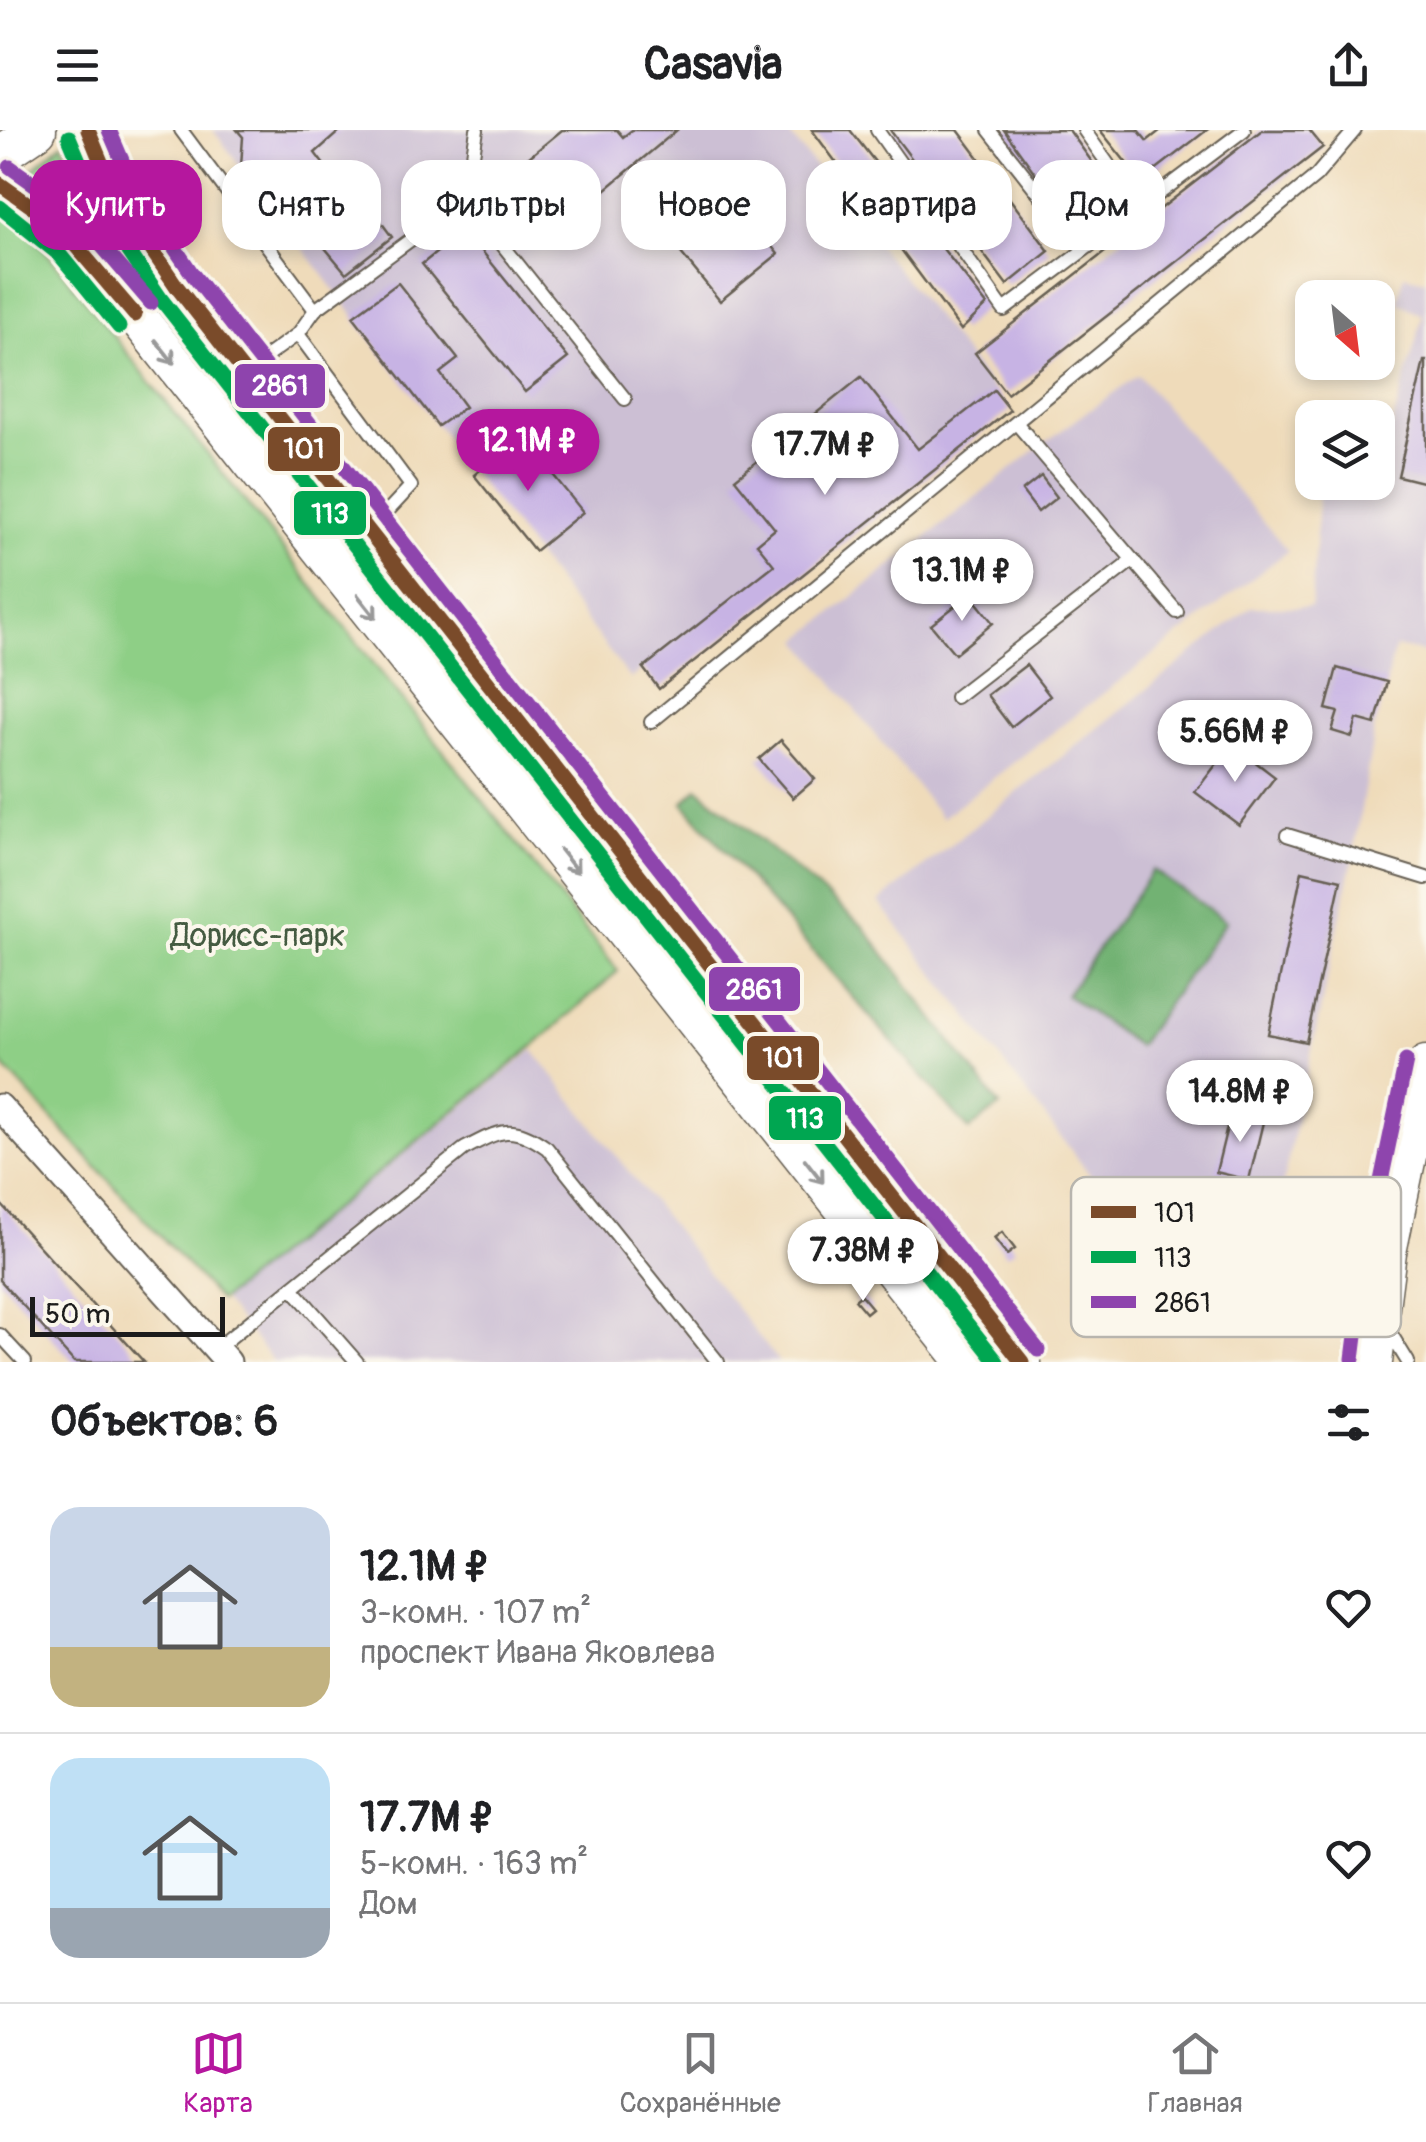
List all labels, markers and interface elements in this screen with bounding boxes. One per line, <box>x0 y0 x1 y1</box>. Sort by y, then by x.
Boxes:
text: Casavia <box>644 37 782 93</box>
icon: menu <box>50 38 105 93</box>
icon: share <box>1321 38 1376 93</box>
chip: Купить <box>30 160 202 250</box>
chip: Снять <box>222 160 381 250</box>
chip: Фильтры <box>401 160 601 250</box>
chip: Новое <box>621 160 786 250</box>
chip: Квартира <box>806 160 1012 250</box>
chip: Дом <box>1032 160 1165 250</box>
north arrow <box>1295 280 1395 380</box>
map controls <box>1295 280 1395 500</box>
one-way arrow <box>154 338 175 365</box>
line badge: 2861 <box>233 362 327 410</box>
text: 2861 <box>251 369 309 404</box>
button: layers <box>1295 400 1395 500</box>
pin: 12.1M ₽ <box>436 409 620 494</box>
pin: 17.7M ₽ <box>733 413 917 498</box>
text: 12.1M ₽ <box>478 421 578 461</box>
line badge: 101 <box>266 425 342 473</box>
text: 17.7M ₽ <box>774 425 876 465</box>
text: 101 <box>283 432 325 467</box>
line badge: 113 <box>292 489 368 537</box>
text: 113 <box>311 497 349 532</box>
pin: 13.1M ₽ <box>870 539 1054 624</box>
text: 13.1M ₽ <box>912 551 1012 591</box>
one-way arrow <box>355 593 377 619</box>
pin: 5.66M ₽ <box>1143 700 1327 785</box>
text: 5.66M ₽ <box>1180 712 1290 752</box>
one-way arrow <box>557 848 579 874</box>
park label: Дорисс-парк <box>170 916 345 956</box>
line badge: 2861 <box>707 965 802 1013</box>
text: 2861 <box>725 973 783 1008</box>
line badge: 101 <box>745 1034 821 1082</box>
text: 101 <box>762 1041 804 1076</box>
pin: 14.8M ₽ <box>1148 1060 1332 1145</box>
text: 14.8M ₽ <box>1188 1072 1292 1112</box>
line badge: 113 <box>767 1094 843 1142</box>
text: 113 <box>786 1102 824 1137</box>
one-way arrow <box>803 1157 824 1184</box>
legend <box>1071 1177 1401 1337</box>
text: 101 <box>1154 1196 1195 1231</box>
pin: 7.38M ₽ <box>771 1219 955 1304</box>
text: 7.38M ₽ <box>809 1231 917 1271</box>
text: 113 <box>1154 1241 1192 1276</box>
text: 2861 <box>1154 1286 1211 1321</box>
scale bar <box>30 1292 225 1336</box>
text: 50 m <box>45 1297 110 1332</box>
icon: filters <box>1321 1395 1376 1450</box>
text: Объектов: 6 <box>50 1396 278 1448</box>
text: 12.1M ₽ <box>360 1541 490 1593</box>
icon: home <box>130 1547 250 1667</box>
icon: heart <box>1321 1580 1376 1635</box>
text: 3-комн. · 107 m² <box>360 1593 591 1633</box>
text: проспект Ивана Яковлева <box>360 1633 715 1673</box>
text: 17.7M ₽ <box>360 1792 495 1844</box>
icon: home <box>130 1798 250 1918</box>
icon: heart <box>1321 1831 1376 1886</box>
text: 5-комн. · 163 m² <box>360 1844 588 1884</box>
text: Дом <box>360 1884 417 1924</box>
tab: Карта <box>183 2026 253 2121</box>
tab: Сохранённые <box>619 2026 781 2121</box>
tab: Главная <box>1148 2026 1243 2121</box>

